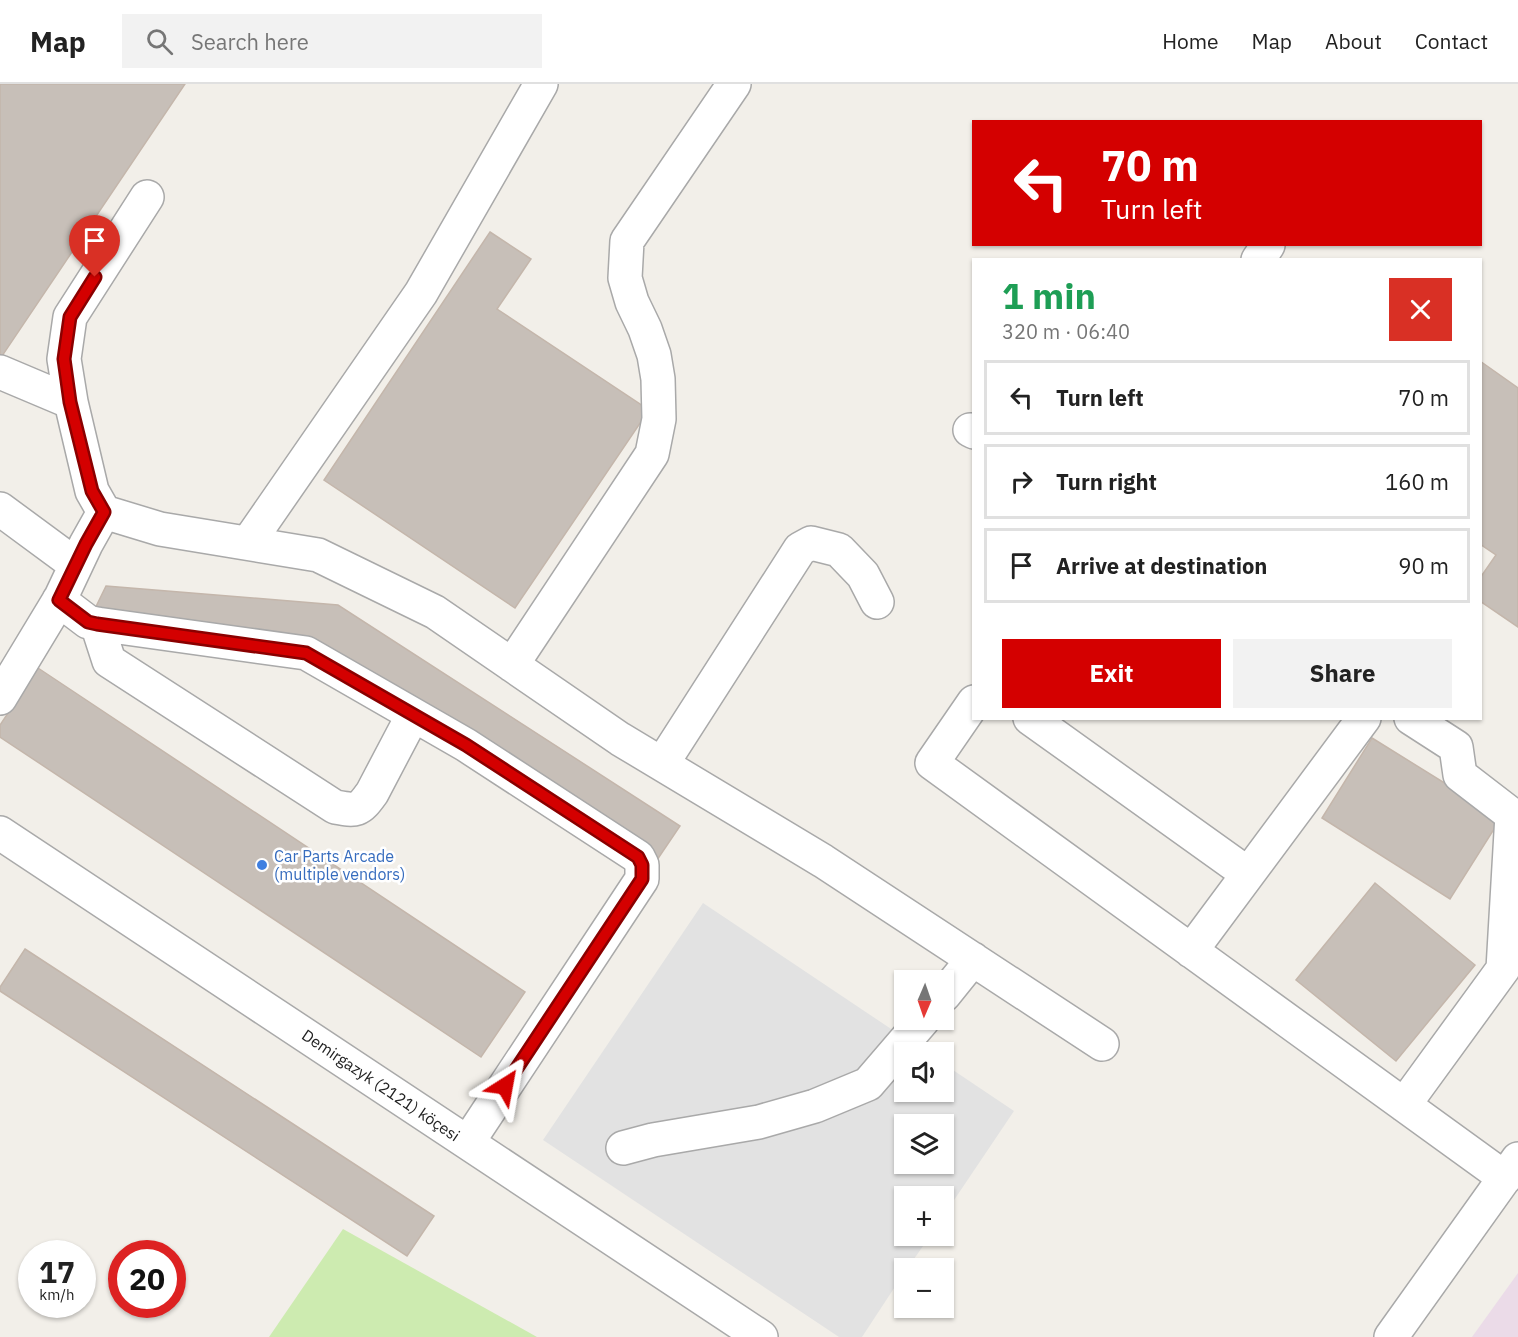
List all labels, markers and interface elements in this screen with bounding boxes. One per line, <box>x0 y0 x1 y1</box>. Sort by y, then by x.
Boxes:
search box <box>122 14 542 68</box>
text: Map <box>30 23 86 60</box>
icon: search <box>143 25 176 58</box>
text: Search here <box>191 27 309 56</box>
text: Home <box>1162 27 1219 55</box>
text: Map <box>1252 27 1292 55</box>
text: About <box>1325 27 1382 55</box>
text: Contact <box>1415 27 1488 55</box>
text: 70 m <box>1101 138 1199 193</box>
icon: left <box>1002 144 1080 222</box>
text: Turn left <box>1101 191 1202 226</box>
pin <box>69 215 120 277</box>
icon: arrive <box>78 224 111 257</box>
text: 1 min <box>1002 272 1096 319</box>
button: close <box>1389 278 1452 341</box>
text: 320 m · 06:40 <box>1002 318 1130 345</box>
icon: left <box>1005 381 1038 414</box>
text: Turn left <box>1056 383 1144 412</box>
text: 70 m <box>1398 383 1449 412</box>
icon: right <box>1005 465 1038 498</box>
text: Turn right <box>1056 467 1157 496</box>
text: 160 m <box>1385 467 1449 496</box>
icon: arrive <box>1005 549 1038 582</box>
text: Arrive at destination <box>1056 551 1267 580</box>
text: 90 m <box>1398 551 1449 580</box>
button: Exit <box>1002 639 1221 708</box>
button: Share <box>1233 639 1452 708</box>
place label: Car Parts Arcade (multiple vendors) <box>274 846 405 884</box>
marker: Car Parts Arcade (multiple vendors) <box>255 858 269 872</box>
north arrow <box>894 970 954 1030</box>
map controls <box>894 970 954 1318</box>
street label: Demirgazyk (2121) köçesi <box>298 1025 464 1145</box>
button: sound <box>894 1042 954 1102</box>
position arrow <box>473 1054 537 1118</box>
button: layers <box>894 1114 954 1174</box>
button: + <box>894 1186 954 1246</box>
speed limit sign: 20 <box>108 1240 186 1318</box>
text: 17 <box>39 1252 75 1291</box>
button: − <box>894 1258 954 1318</box>
text: km/h <box>39 1285 75 1304</box>

